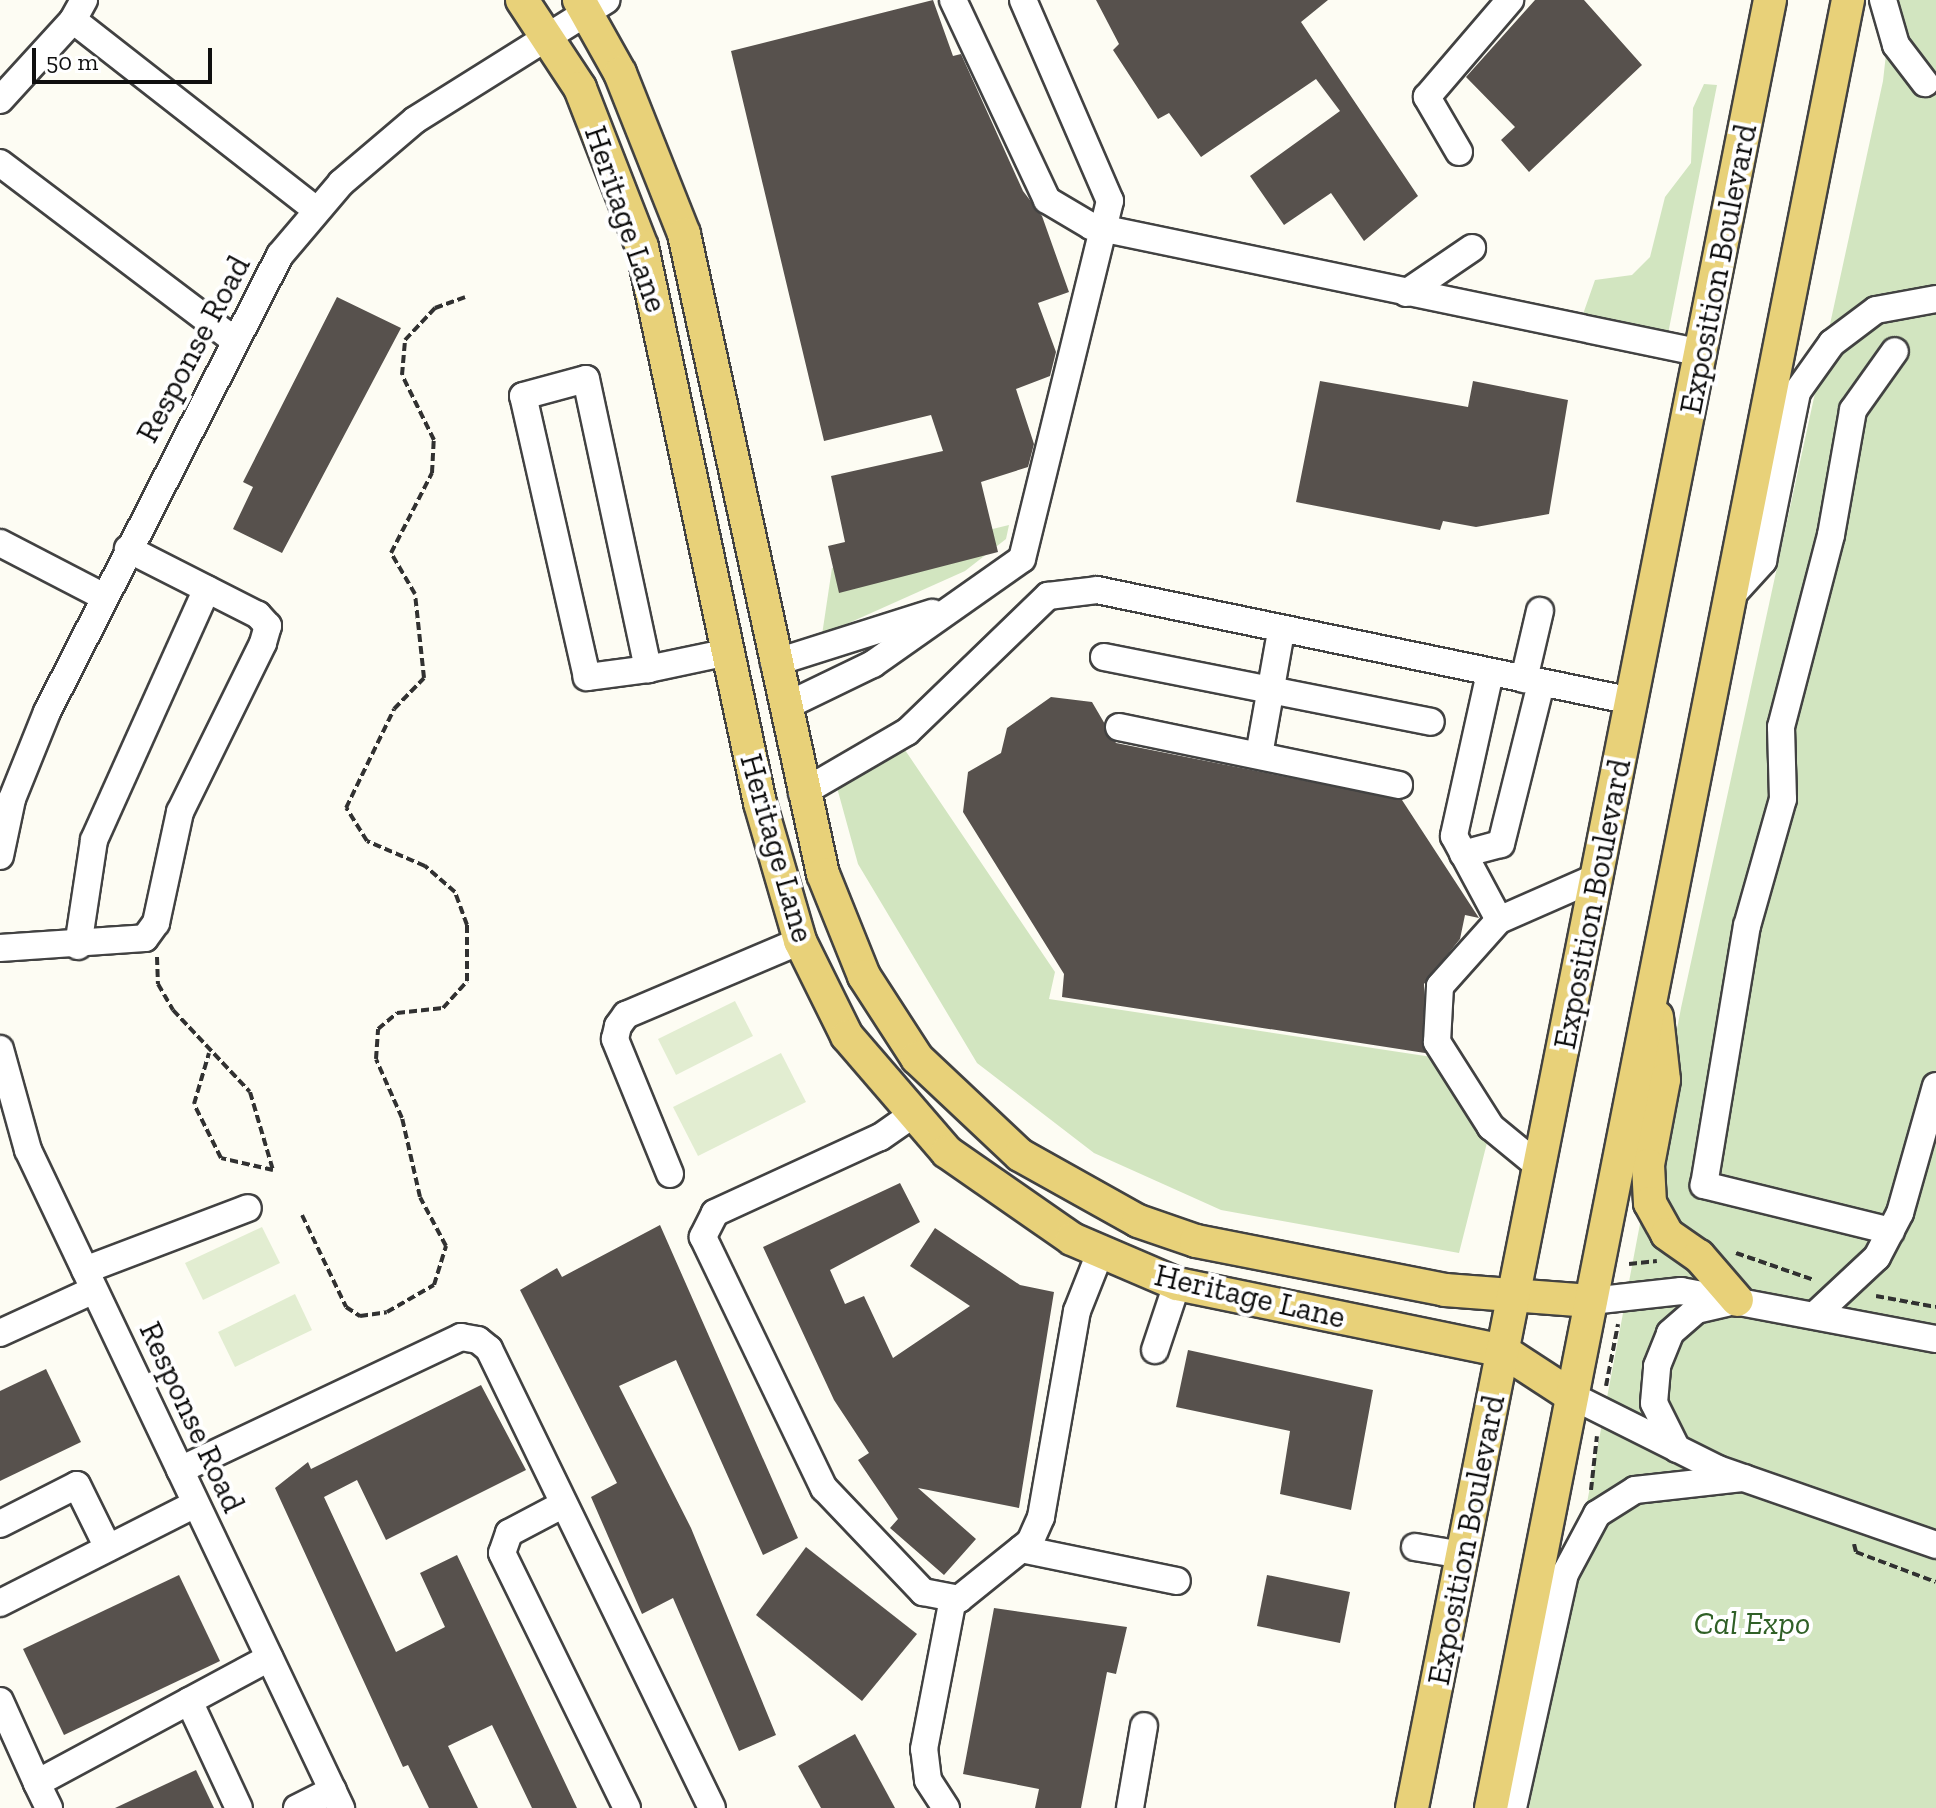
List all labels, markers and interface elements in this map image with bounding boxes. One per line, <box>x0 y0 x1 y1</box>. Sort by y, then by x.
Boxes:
scale bar <box>36 32 216 82</box>
text: 50 m <box>46 47 98 76</box>
street label: Heritage Lane <box>576 121 676 317</box>
street label: Exposition Boulevard <box>1671 121 1765 417</box>
street label: Response Road <box>128 249 258 449</box>
street label: Heritage Lane <box>732 749 822 947</box>
street label: Exposition Boulevard <box>1545 756 1639 1052</box>
street label: Heritage Lane <box>1151 1255 1349 1337</box>
street label: Response Road <box>131 1316 253 1518</box>
street label: Exposition Boulevard <box>1419 1392 1513 1688</box>
park label: Cal Expo <box>1694 1604 1810 1642</box>

